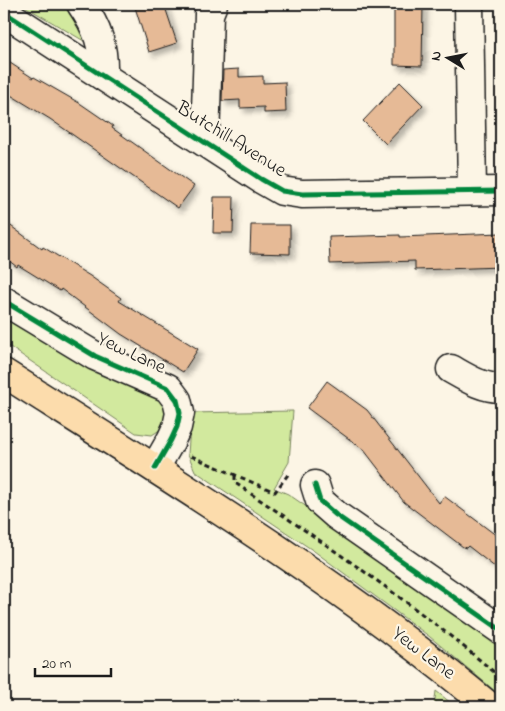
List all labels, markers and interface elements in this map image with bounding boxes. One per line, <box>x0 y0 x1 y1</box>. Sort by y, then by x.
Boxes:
north arrow <box>422 32 472 82</box>
text: N <box>426 50 448 62</box>
street label: Butchill Avenue <box>169 94 292 185</box>
street label: Yew Lane <box>92 325 170 383</box>
street label: Yew Lane <box>385 620 461 688</box>
scale bar <box>35 646 111 678</box>
text: 20 m <box>42 653 72 675</box>

